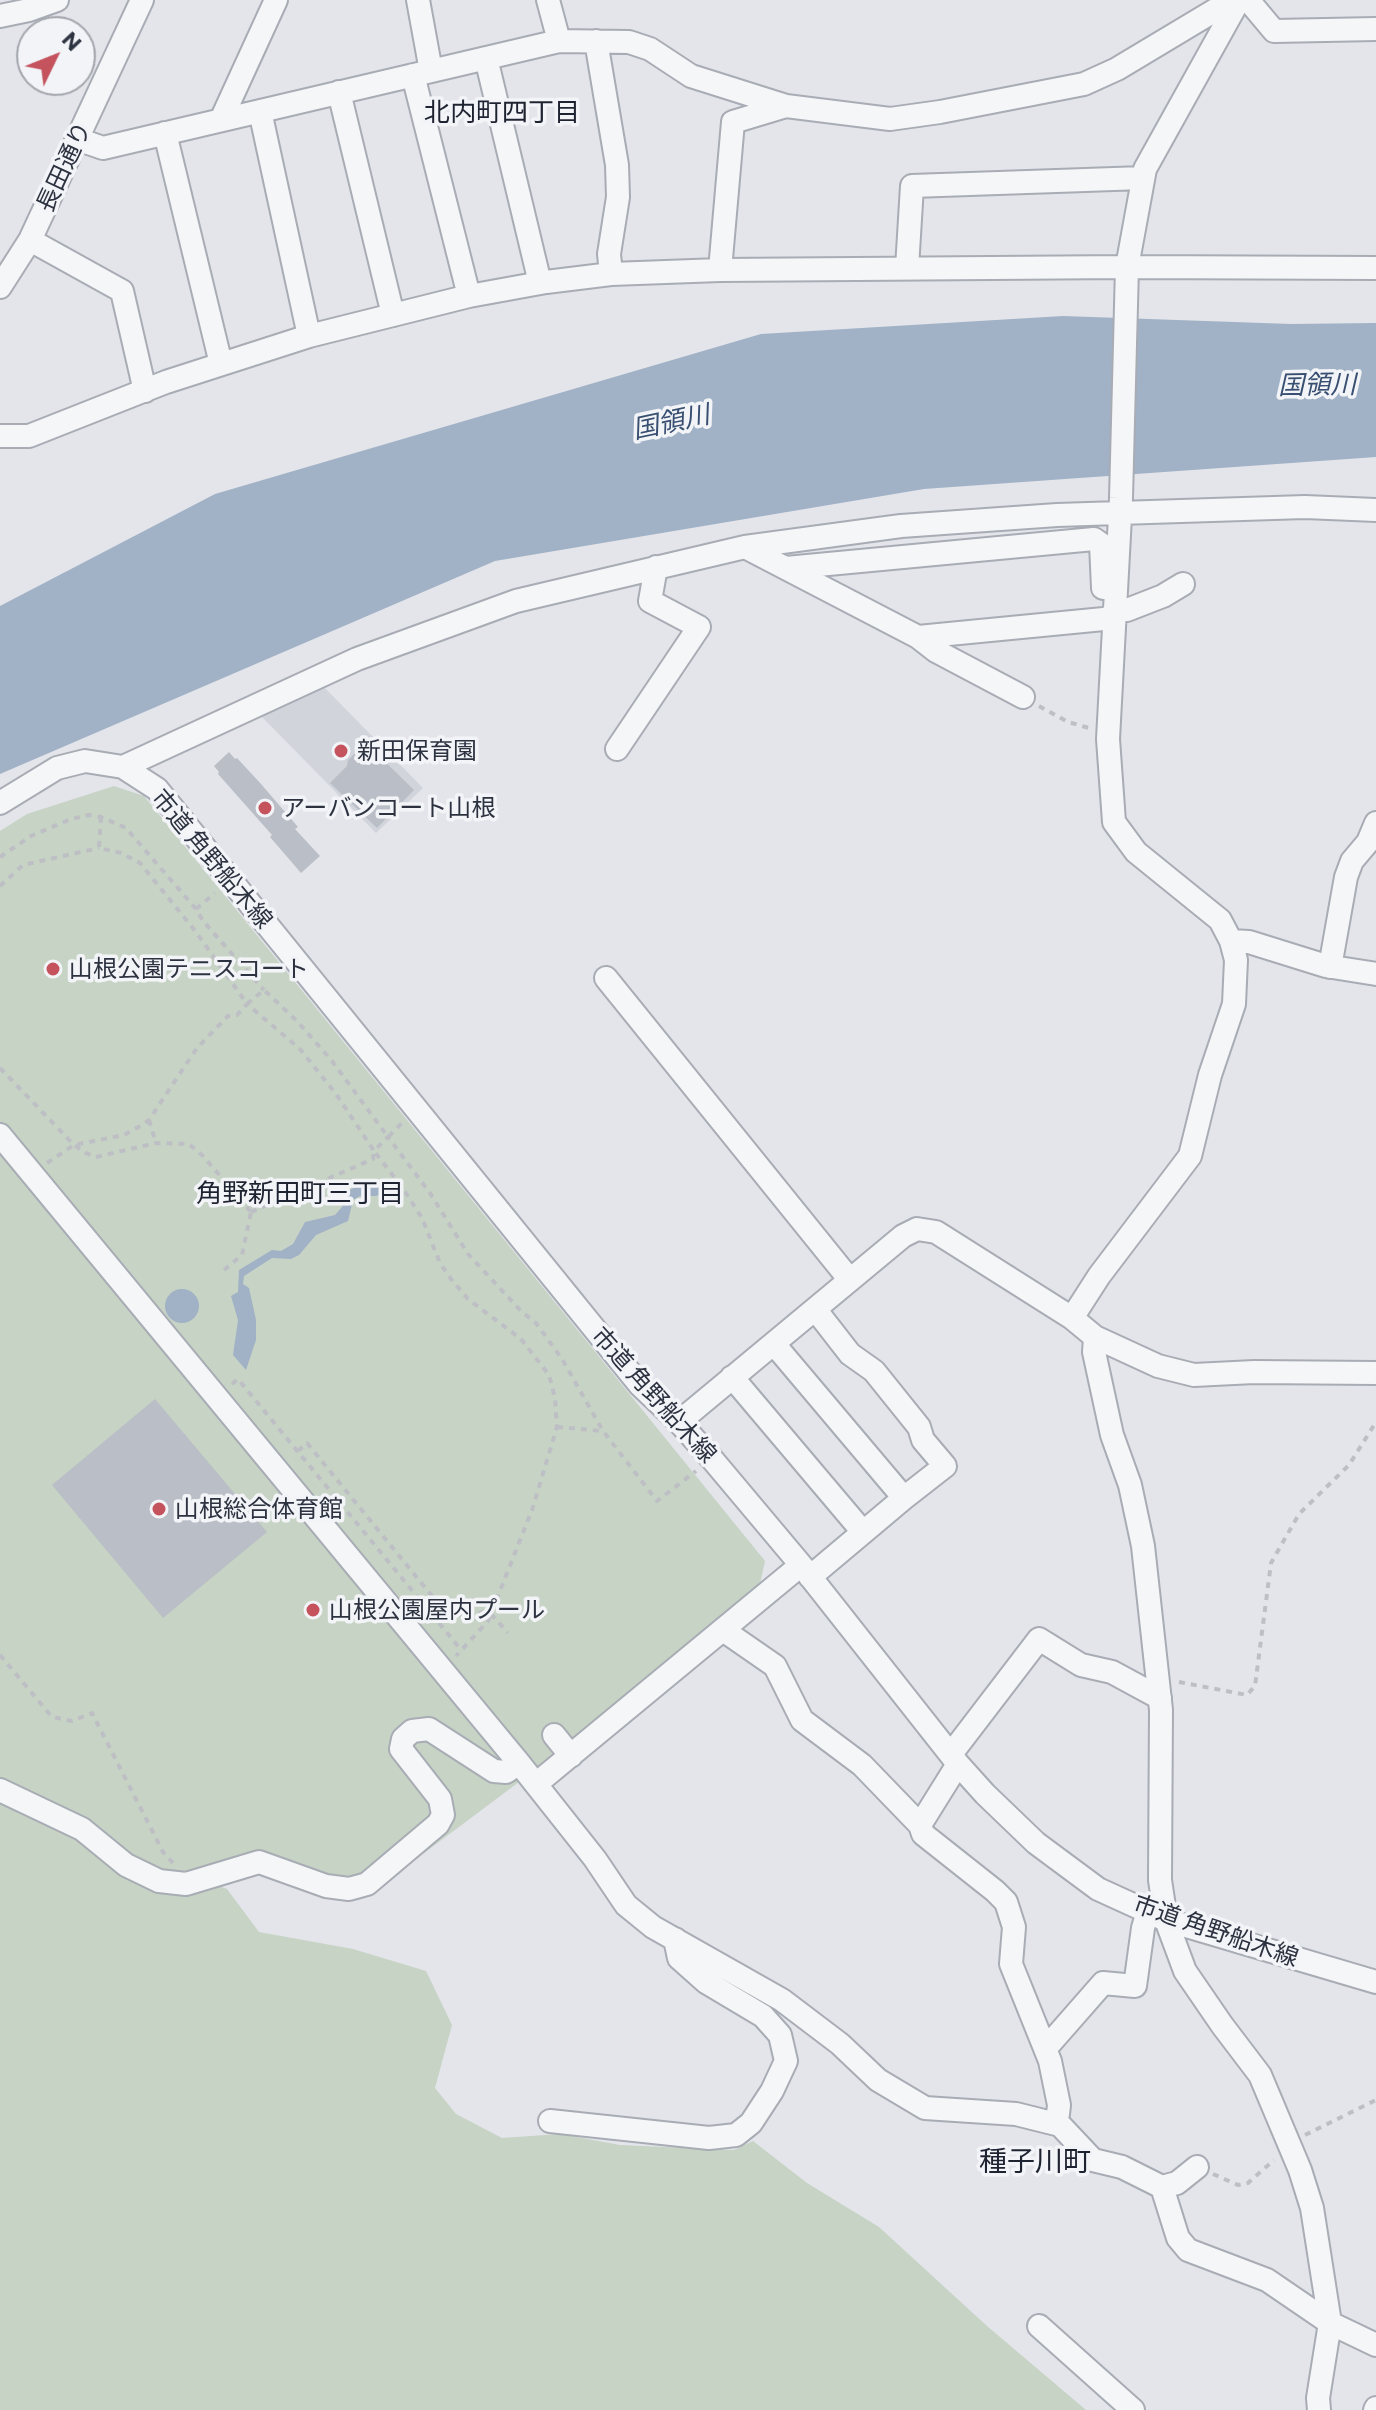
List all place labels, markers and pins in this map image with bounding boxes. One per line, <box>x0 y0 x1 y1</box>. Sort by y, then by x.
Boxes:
place label: 新田保育園 <box>357 737 477 765</box>
marker: 新田保育園 <box>332 742 350 760</box>
place label: アーバンコート山根 <box>281 794 496 822</box>
marker: アーバンコート山根 <box>256 799 274 817</box>
place label: 山根公園テニスコート <box>69 955 309 983</box>
marker: 山根公園テニスコート <box>44 960 62 978</box>
place label: 山根総合体育館 <box>175 1495 343 1523</box>
marker: 山根総合体育館 <box>150 1500 168 1518</box>
place label: 山根公園屋内プール <box>329 1596 545 1624</box>
marker: 山根公園屋内プール <box>304 1601 322 1619</box>

